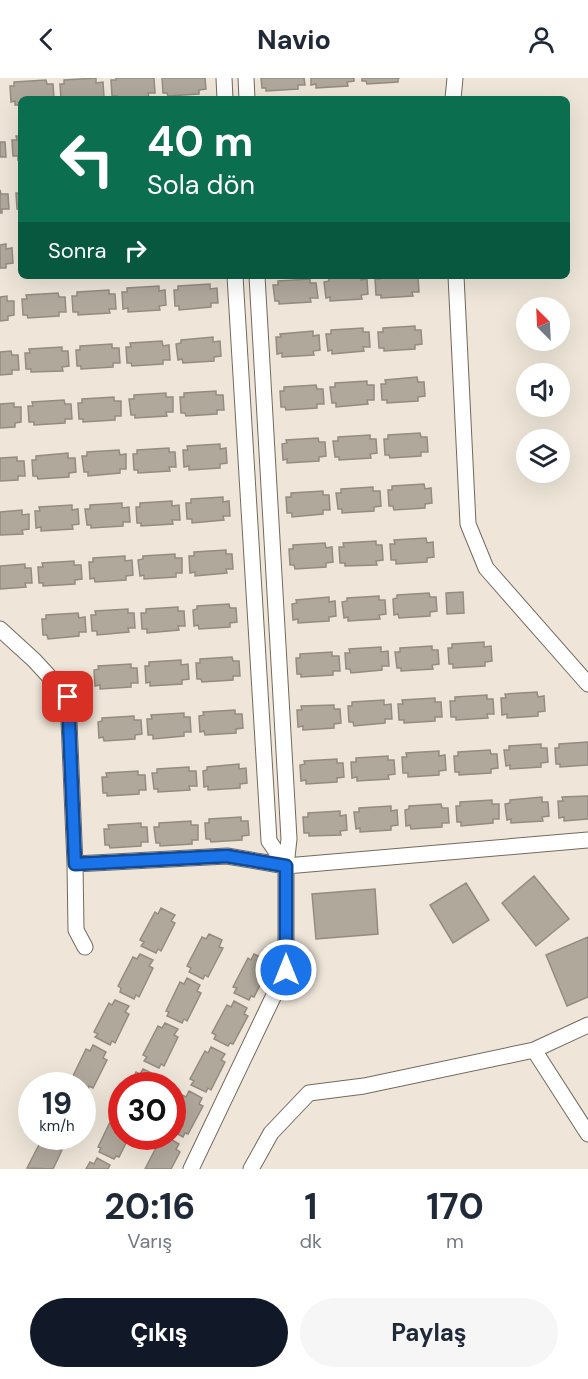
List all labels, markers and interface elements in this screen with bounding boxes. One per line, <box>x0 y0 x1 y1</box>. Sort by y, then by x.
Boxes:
text: Navio <box>257 22 331 57</box>
icon: back <box>30 23 63 56</box>
icon: person <box>525 23 558 56</box>
text: 40 m <box>147 114 253 169</box>
icon: left <box>48 120 126 198</box>
text: Sola dön <box>147 167 255 202</box>
icon: right <box>119 234 152 267</box>
text: Sonra <box>48 236 107 265</box>
north arrow <box>516 297 570 351</box>
map controls <box>516 297 570 483</box>
button: sound <box>516 363 570 417</box>
button: layers <box>516 429 570 483</box>
pin <box>42 671 93 722</box>
icon: arrive <box>51 680 84 713</box>
position arrow <box>254 938 318 1002</box>
speed limit sign: 30 <box>108 1072 186 1150</box>
text: 19 <box>42 1084 72 1123</box>
text: km/h <box>39 1116 75 1136</box>
text: 20:16 <box>104 1183 195 1230</box>
text: 1 <box>304 1183 317 1230</box>
text: 170 <box>426 1183 484 1230</box>
text: Varış <box>127 1228 172 1254</box>
text: dk <box>299 1228 322 1254</box>
text: m <box>446 1228 464 1254</box>
button: Çıkış <box>30 1298 288 1367</box>
button: Paylaş <box>300 1298 558 1367</box>

